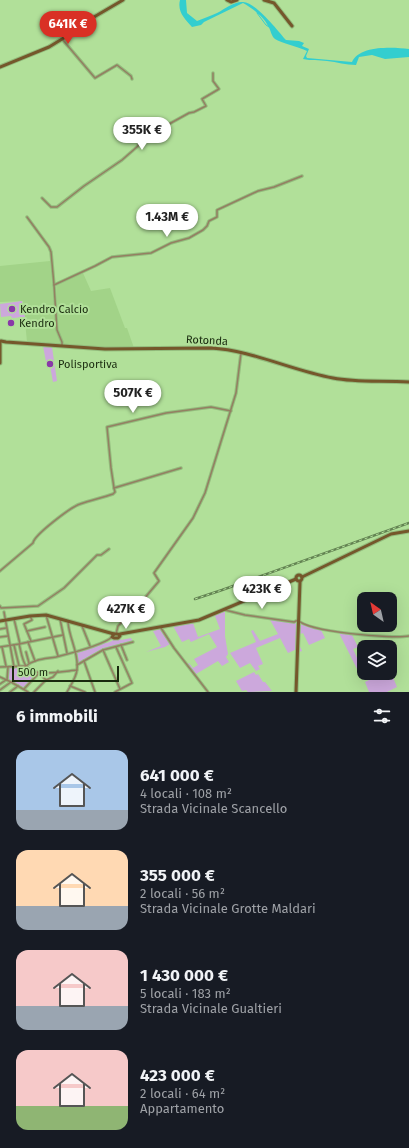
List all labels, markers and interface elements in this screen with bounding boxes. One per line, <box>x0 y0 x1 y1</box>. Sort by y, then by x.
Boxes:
pin: 641K € <box>35 11 101 45</box>
text: 641K € <box>49 16 87 31</box>
pin: 355K € <box>109 117 175 151</box>
text: 355K € <box>122 122 162 137</box>
pin: 1.43M € <box>130 204 204 238</box>
text: 1.43M € <box>145 209 189 224</box>
place label: Kendro Calcio <box>20 303 88 316</box>
marker: Kendro Calcio <box>7 304 17 314</box>
place label: Kendro <box>19 317 55 330</box>
marker: Kendro <box>6 318 16 328</box>
street label: Rotonda <box>186 333 228 348</box>
place label: Polisportiva <box>58 358 117 371</box>
marker: Polisportiva <box>45 359 55 369</box>
pin: 507K € <box>100 380 166 414</box>
text: 507K € <box>113 385 153 400</box>
pin: 423K € <box>229 576 295 610</box>
text: 423K € <box>242 581 282 596</box>
north arrow <box>357 592 397 632</box>
map controls <box>357 592 397 680</box>
pin: 427K € <box>93 596 159 630</box>
text: 427K € <box>107 601 145 616</box>
button: layers <box>357 640 397 680</box>
scale bar <box>12 664 119 683</box>
text: 500 m <box>18 666 48 679</box>
icon: filters <box>371 705 393 727</box>
text: 6 immobili <box>16 706 98 727</box>
text: 641 000 € <box>140 765 214 786</box>
icon: home <box>48 766 96 814</box>
text: 4 locali · 108 m² <box>140 786 232 801</box>
text: Strada Vicinale Scancello <box>140 801 287 816</box>
text: 355 000 € <box>140 865 215 886</box>
icon: home <box>48 866 96 914</box>
text: 2 locali · 56 m² <box>140 886 225 901</box>
text: Strada Vicinale Grotte Maldari <box>140 901 316 916</box>
text: 1 430 000 € <box>140 965 228 986</box>
icon: home <box>48 966 96 1014</box>
text: 5 locali · 183 m² <box>140 986 231 1001</box>
text: Strada Vicinale Gualtieri <box>140 1001 282 1016</box>
text: 423 000 € <box>140 1065 215 1086</box>
icon: home <box>48 1066 96 1114</box>
text: 2 locali · 64 m² <box>140 1086 225 1101</box>
text: Appartamento <box>140 1101 224 1116</box>

